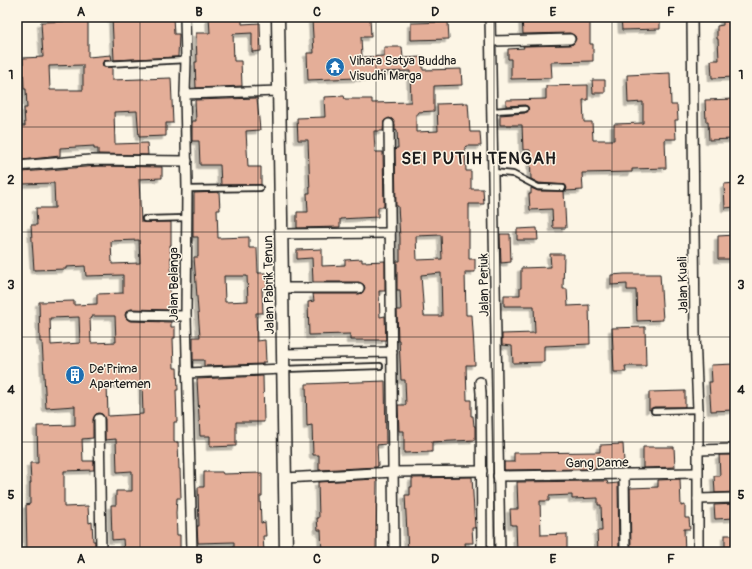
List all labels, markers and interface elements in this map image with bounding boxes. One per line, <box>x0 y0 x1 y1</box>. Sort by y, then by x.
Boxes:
text: A <box>77 4 86 20</box>
text: B <box>195 4 203 20</box>
text: C <box>313 4 321 20</box>
text: D <box>431 4 439 20</box>
text: E <box>550 4 557 20</box>
text: F <box>667 4 675 20</box>
place label: Vihara Satya Buddha Visudhi Marga <box>349 53 456 84</box>
temple icon: Vihara Satya Buddha Visudhi Marga <box>324 56 346 78</box>
text: 1 <box>8 67 14 83</box>
text: 1 <box>738 67 744 83</box>
district label: SEI PUTIH TENGAH <box>401 148 557 169</box>
text: 2 <box>7 172 15 188</box>
text: 2 <box>737 172 745 188</box>
street label: Jalan Pabrik Tenun <box>260 235 278 335</box>
street label: Jalan Belanga <box>166 247 182 321</box>
street label: Jalan Periuk <box>475 252 493 317</box>
street label: Jalan Kuali <box>675 256 691 314</box>
text: 3 <box>7 277 15 293</box>
text: 3 <box>737 277 745 293</box>
place label: De'Prima Apartemen <box>89 361 151 392</box>
building icon: De'Prima Apartemen <box>64 364 86 386</box>
text: 4 <box>7 382 15 398</box>
text: 4 <box>737 382 745 398</box>
street label: Gang Dame <box>565 454 629 472</box>
text: 5 <box>7 487 15 503</box>
text: 5 <box>737 487 745 503</box>
text: A <box>77 551 86 567</box>
text: B <box>195 551 203 567</box>
text: C <box>313 551 321 567</box>
text: D <box>431 551 439 567</box>
text: E <box>550 551 557 567</box>
text: F <box>667 551 675 567</box>

